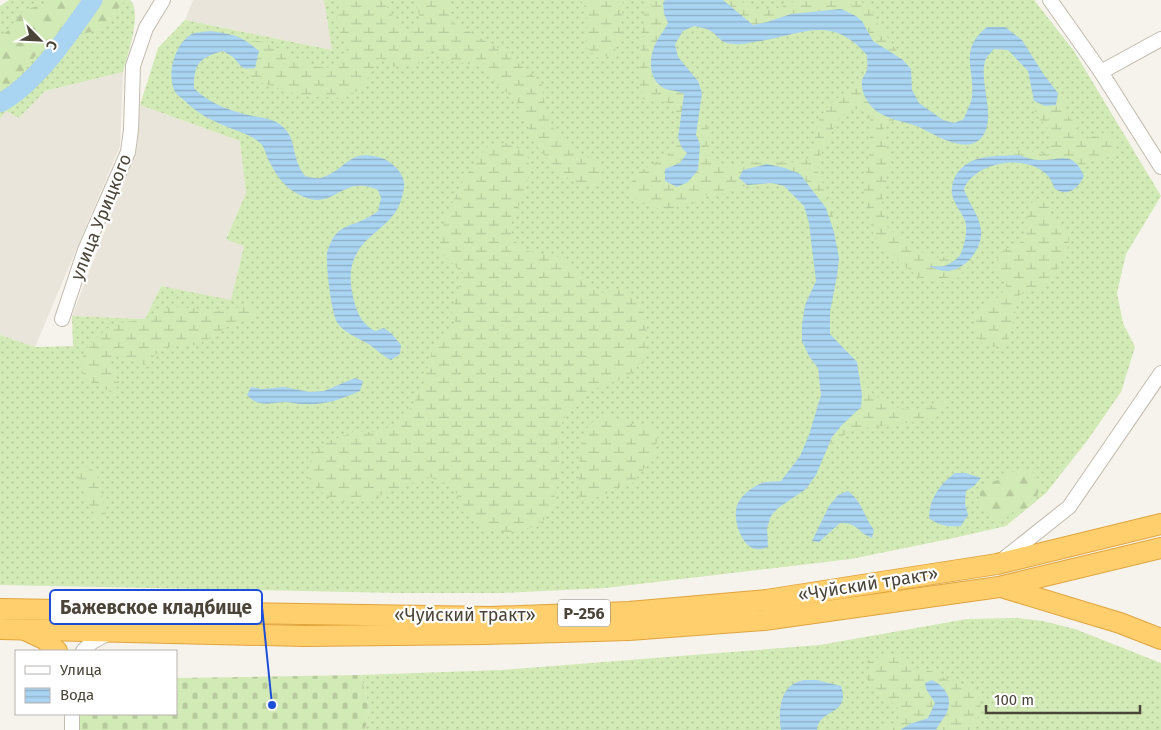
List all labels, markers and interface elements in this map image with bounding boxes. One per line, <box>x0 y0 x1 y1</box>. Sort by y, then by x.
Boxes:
north arrow <box>15 15 65 65</box>
text: С <box>42 38 61 52</box>
street label: улица Урицкого <box>66 151 136 283</box>
street label: «Чуйский тракт» <box>796 562 940 606</box>
callout: Бажевское кладбище <box>50 590 262 624</box>
text: Бажевское кладбище <box>60 596 252 619</box>
road number: Р-256 <box>558 600 610 626</box>
street label: «Чуйский тракт» <box>394 604 536 626</box>
legend <box>15 650 178 715</box>
text: Улица <box>60 661 102 679</box>
scale bar <box>986 682 1140 714</box>
text: Вода <box>60 686 94 704</box>
text: 100 m <box>994 691 1034 709</box>

